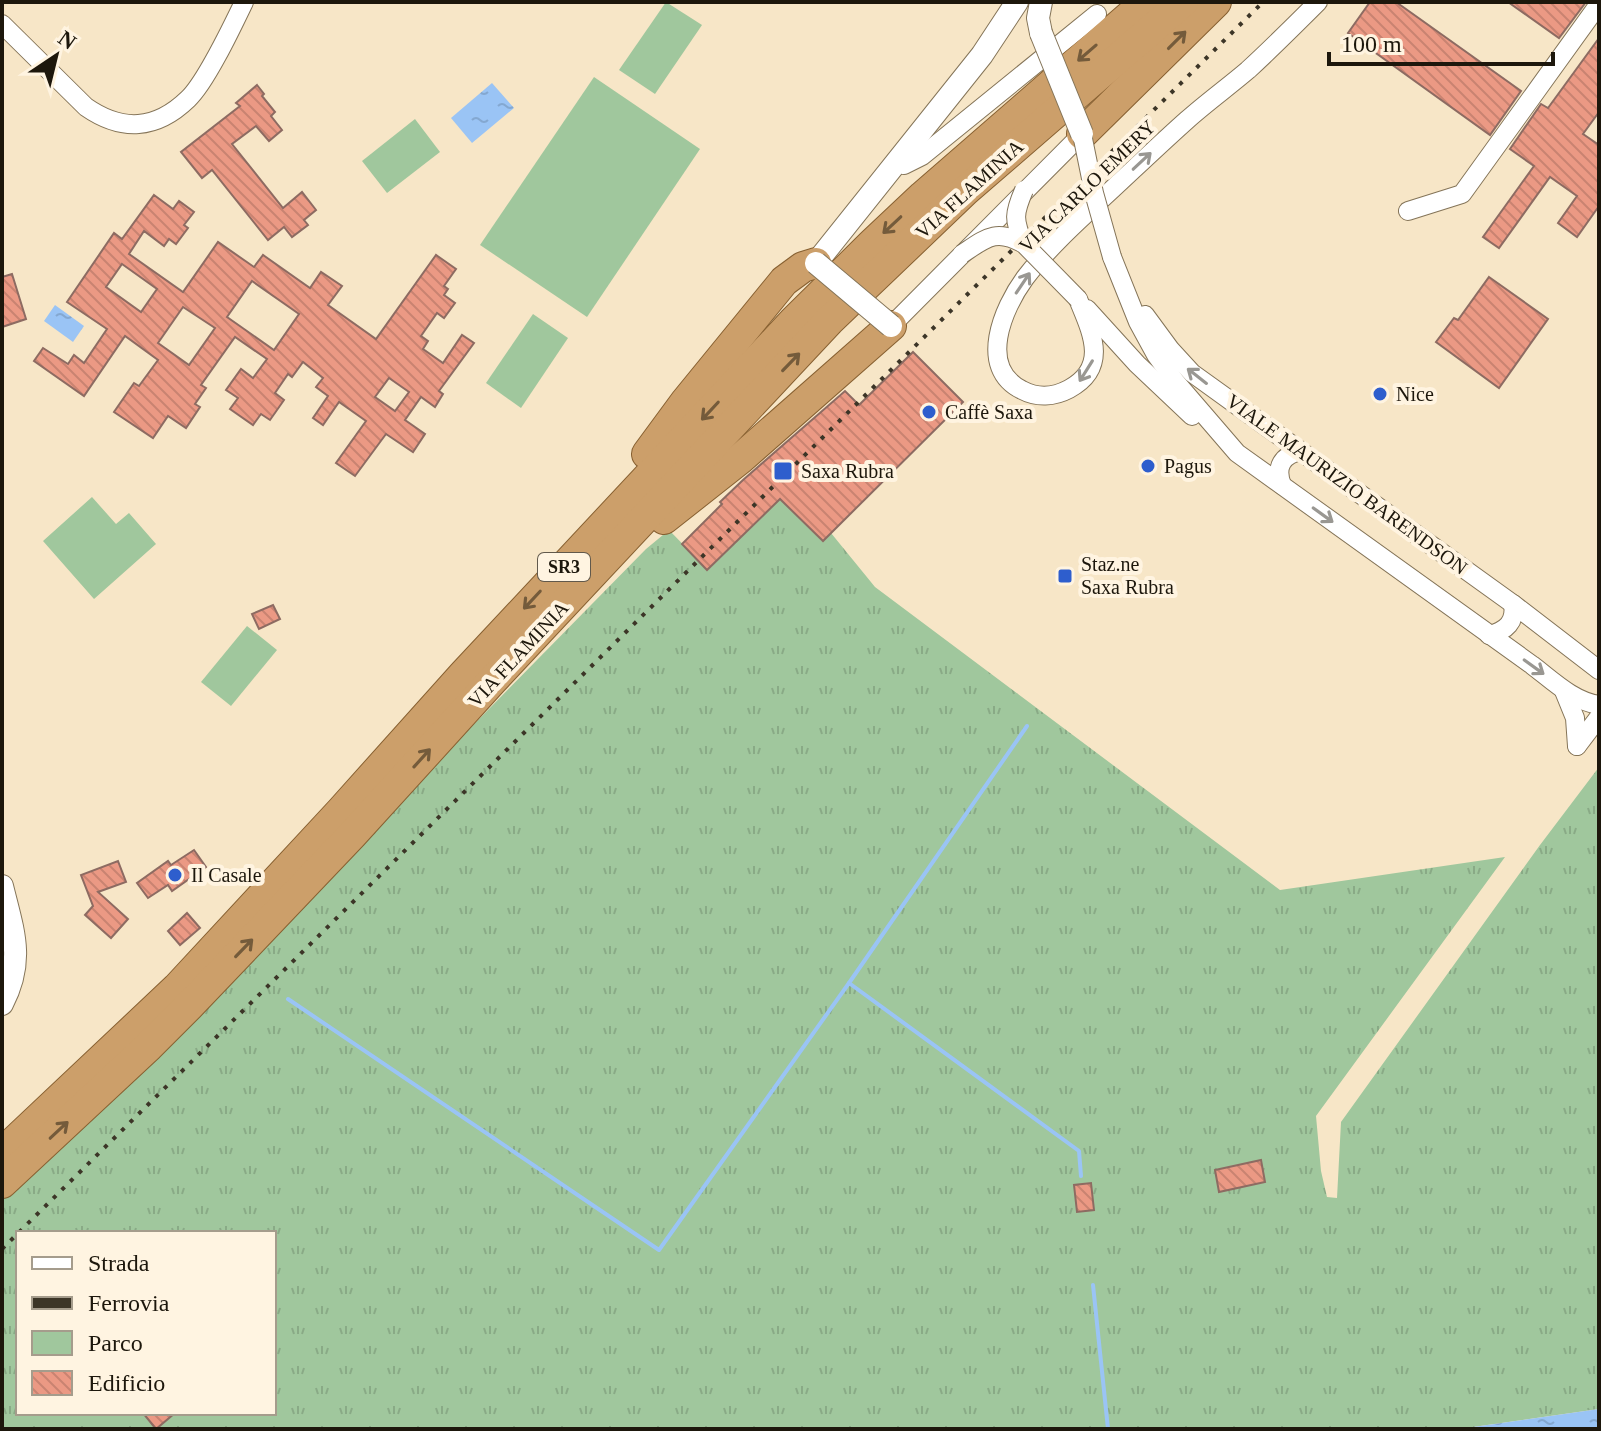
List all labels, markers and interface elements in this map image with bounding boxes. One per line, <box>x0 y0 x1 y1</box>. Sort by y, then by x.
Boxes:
north arrow <box>16 16 96 96</box>
scale bar <box>1329 16 1553 66</box>
text: N <box>54 25 81 55</box>
one-way arrow <box>1168 30 1187 50</box>
text: 100 m <box>1341 31 1402 57</box>
one-way arrow <box>1077 44 1098 62</box>
street label: VIA CARLO EMERY <box>1014 115 1160 257</box>
street label: VIA FLAMINIA <box>911 135 1028 243</box>
one-way arrow <box>1132 153 1152 171</box>
one-way arrow <box>882 215 902 234</box>
one-way arrow <box>1015 272 1031 295</box>
one-way arrow <box>781 352 800 372</box>
one-way arrow <box>1077 359 1093 382</box>
one-way arrow <box>1187 367 1208 384</box>
place label: Nice <box>1396 383 1434 405</box>
marker: Nice <box>1371 385 1389 403</box>
street label: VIALE MAURIZIO BARENDSON <box>1222 389 1472 579</box>
one-way arrow <box>702 400 720 420</box>
place label: Caffè Saxa <box>945 401 1033 423</box>
marker: Caffè Saxa <box>920 403 938 421</box>
place label: Pagus <box>1164 455 1212 478</box>
marker: Pagus <box>1139 457 1157 475</box>
marker: Saxa Rubra <box>772 460 794 482</box>
place label: Saxa Rubra <box>801 460 894 482</box>
one-way arrow <box>1312 507 1334 523</box>
road number: SR3 <box>538 553 590 581</box>
place label: Staz.ne Saxa Rubra <box>1081 553 1174 598</box>
marker: Staz.ne Saxa Rubra <box>1056 567 1074 585</box>
one-way arrow <box>524 590 542 610</box>
street label: VIA FLAMINIA <box>463 596 573 712</box>
one-way arrow <box>1523 659 1545 675</box>
one-way arrow <box>412 748 431 768</box>
place label: Il Casale <box>191 864 262 886</box>
marker: Il Casale <box>166 866 184 884</box>
one-way arrow <box>235 938 254 958</box>
one-way arrow <box>49 1121 69 1140</box>
legend <box>16 1231 276 1415</box>
text: Strada <box>88 1250 150 1276</box>
text: Ferrovia <box>88 1290 170 1316</box>
text: Parco <box>88 1330 143 1356</box>
text: Edificio <box>88 1370 165 1396</box>

